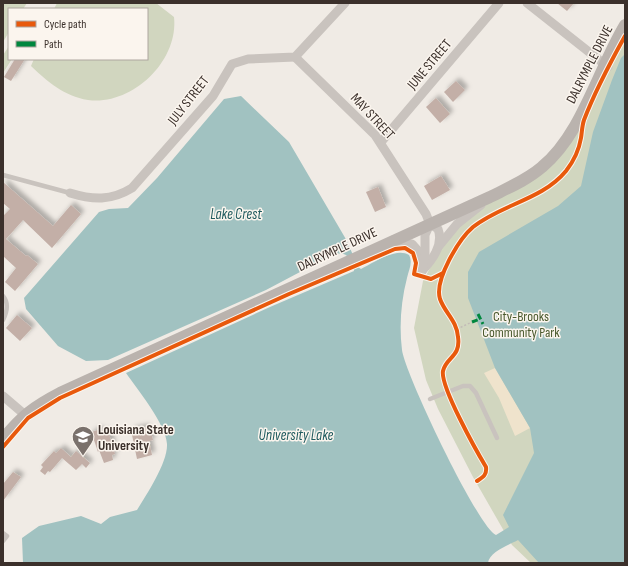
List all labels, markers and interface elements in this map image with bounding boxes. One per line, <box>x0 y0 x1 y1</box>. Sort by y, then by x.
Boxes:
legend <box>8 8 148 60</box>
text: Cycle path <box>44 17 86 32</box>
street label: DALRYMPLE DRIVE <box>562 22 617 106</box>
street label: JUNE STREET <box>403 36 455 94</box>
text: Path <box>44 37 62 52</box>
street label: JULY STREET <box>163 72 213 129</box>
street label: MAY STREET <box>347 90 399 143</box>
water label: Lake Crest <box>210 205 262 224</box>
street label: DALRYMPLE DRIVE <box>295 224 380 275</box>
park label: City-Brooks Community Park <box>482 308 560 341</box>
place label: Louisiana State University <box>98 421 174 454</box>
school or university icon: Louisiana State University <box>70 424 96 457</box>
water label: University Lake <box>259 426 334 445</box>

